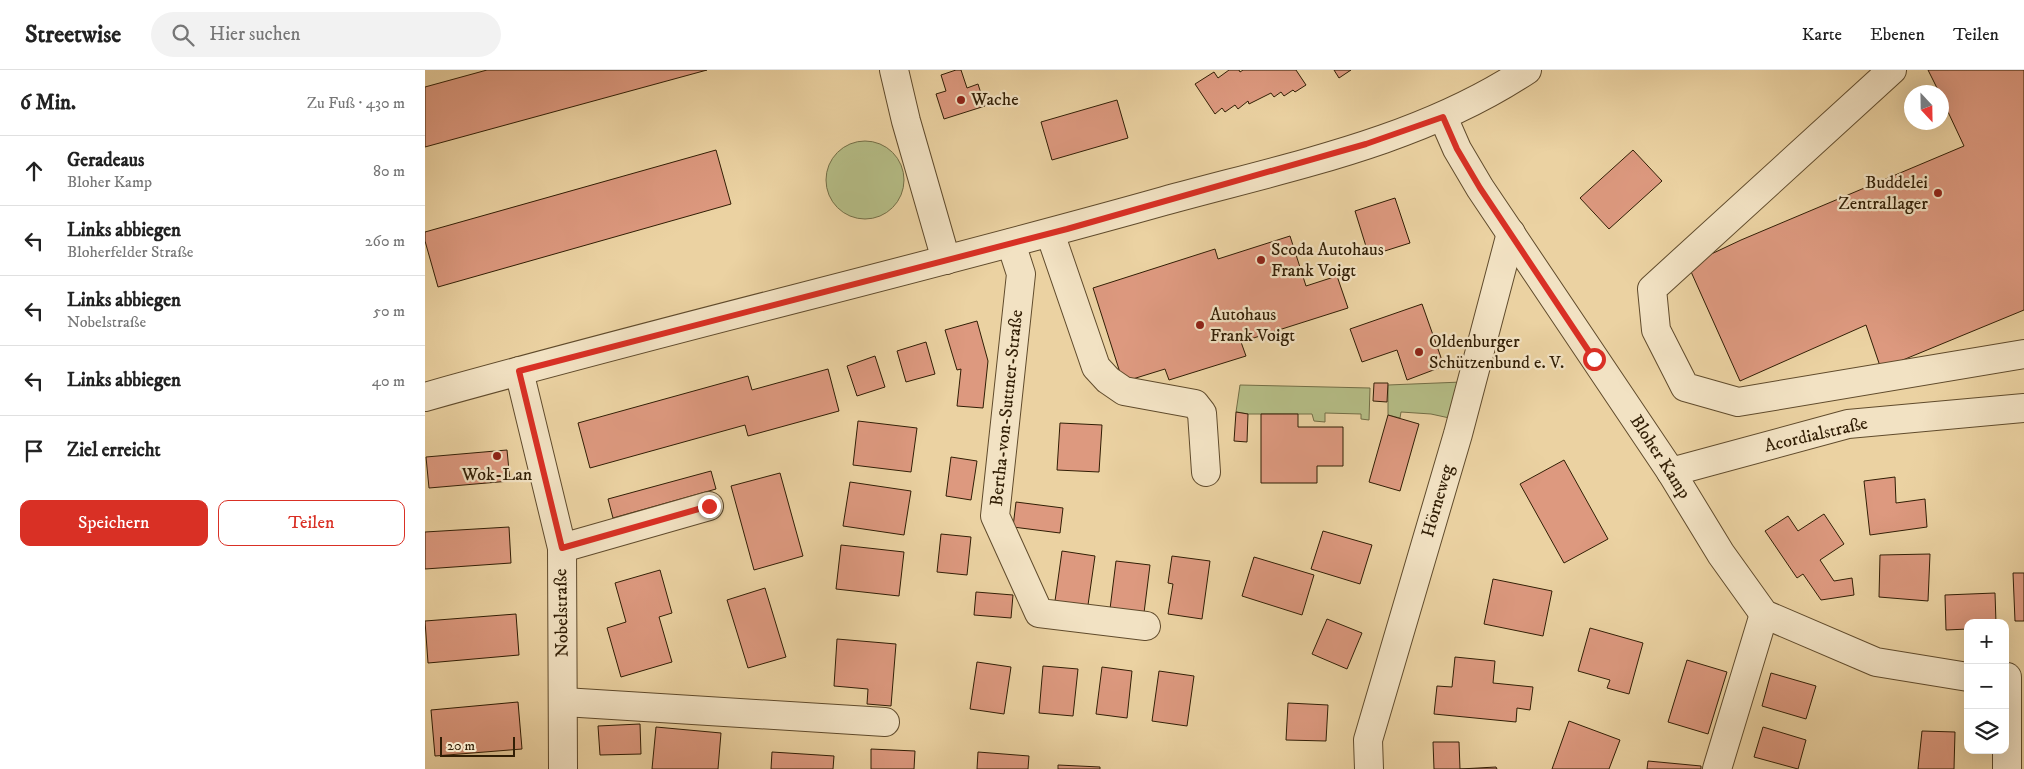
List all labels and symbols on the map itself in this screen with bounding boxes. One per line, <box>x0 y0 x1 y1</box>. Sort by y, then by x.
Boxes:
north arrow <box>1904 85 1949 130</box>
place label: Wache <box>970 89 1019 111</box>
marker: Wache <box>955 94 967 106</box>
place label: Buddelei Zentrallager <box>1838 172 1928 215</box>
marker: Buddelei Zentrallager <box>1932 187 1944 199</box>
place label: Scoda Autohaus Frank Voigt <box>1271 239 1384 282</box>
marker: Scoda Autohaus Frank Voigt <box>1255 254 1267 266</box>
place label: Autohaus Frank Voigt <box>1210 304 1295 347</box>
street label: Bertha-von-Suttner-Straße <box>986 309 1028 507</box>
marker: Autohaus Frank Voigt <box>1194 319 1206 331</box>
place label: Oldenburger Schützenbund e. V. <box>1429 331 1564 374</box>
marker: Oldenburger Schützenbund e. V. <box>1413 346 1425 358</box>
route start <box>1583 348 1606 371</box>
street label: Bloher Kamp <box>1625 411 1695 503</box>
street label: Acordialstraße <box>1762 412 1870 458</box>
marker: Wok-Lan <box>491 450 503 462</box>
street label: Hörneweg <box>1417 462 1459 540</box>
place label: Wok-Lan <box>461 464 533 486</box>
route end <box>698 495 721 518</box>
street label: Nobelstraße <box>550 568 574 658</box>
scale bar <box>440 734 515 757</box>

